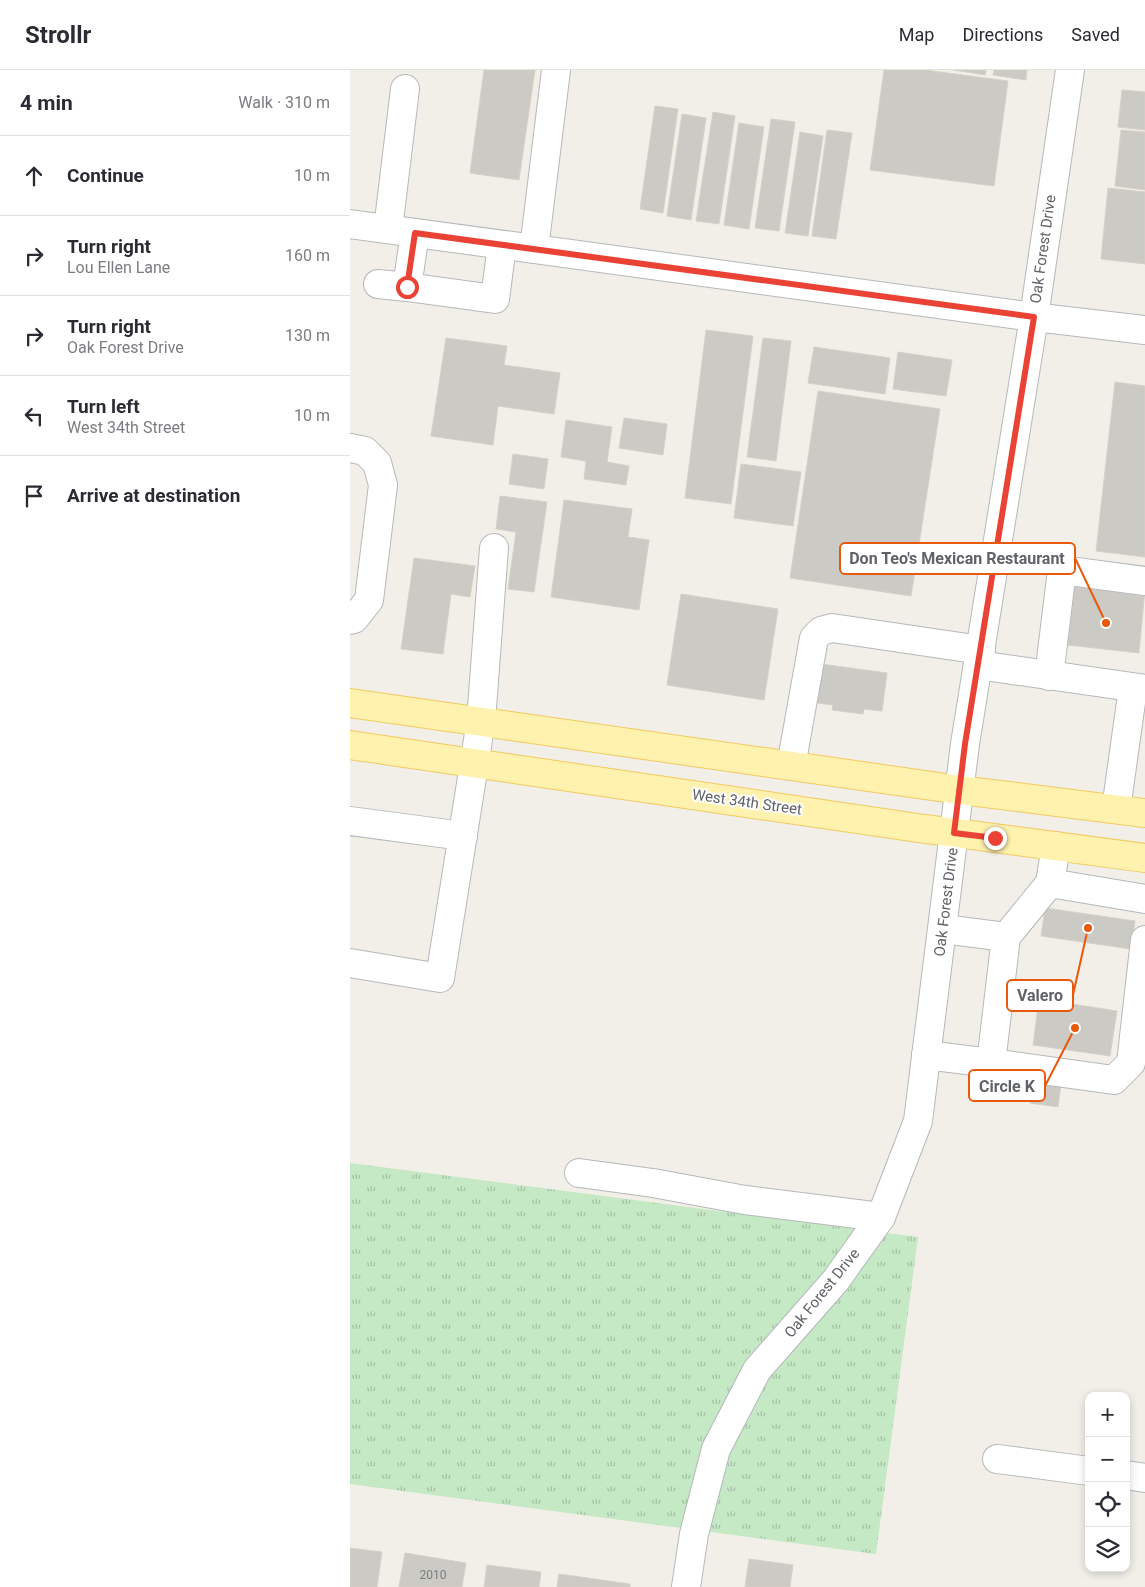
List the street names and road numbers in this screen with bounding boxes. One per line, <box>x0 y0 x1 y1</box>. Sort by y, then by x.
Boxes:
street label: Oak Forest Drive <box>1026 194 1060 304</box>
street label: West 34th Street <box>691 785 803 819</box>
street label: Oak Forest Drive <box>930 847 962 957</box>
street label: Oak Forest Drive <box>781 1245 863 1341</box>

